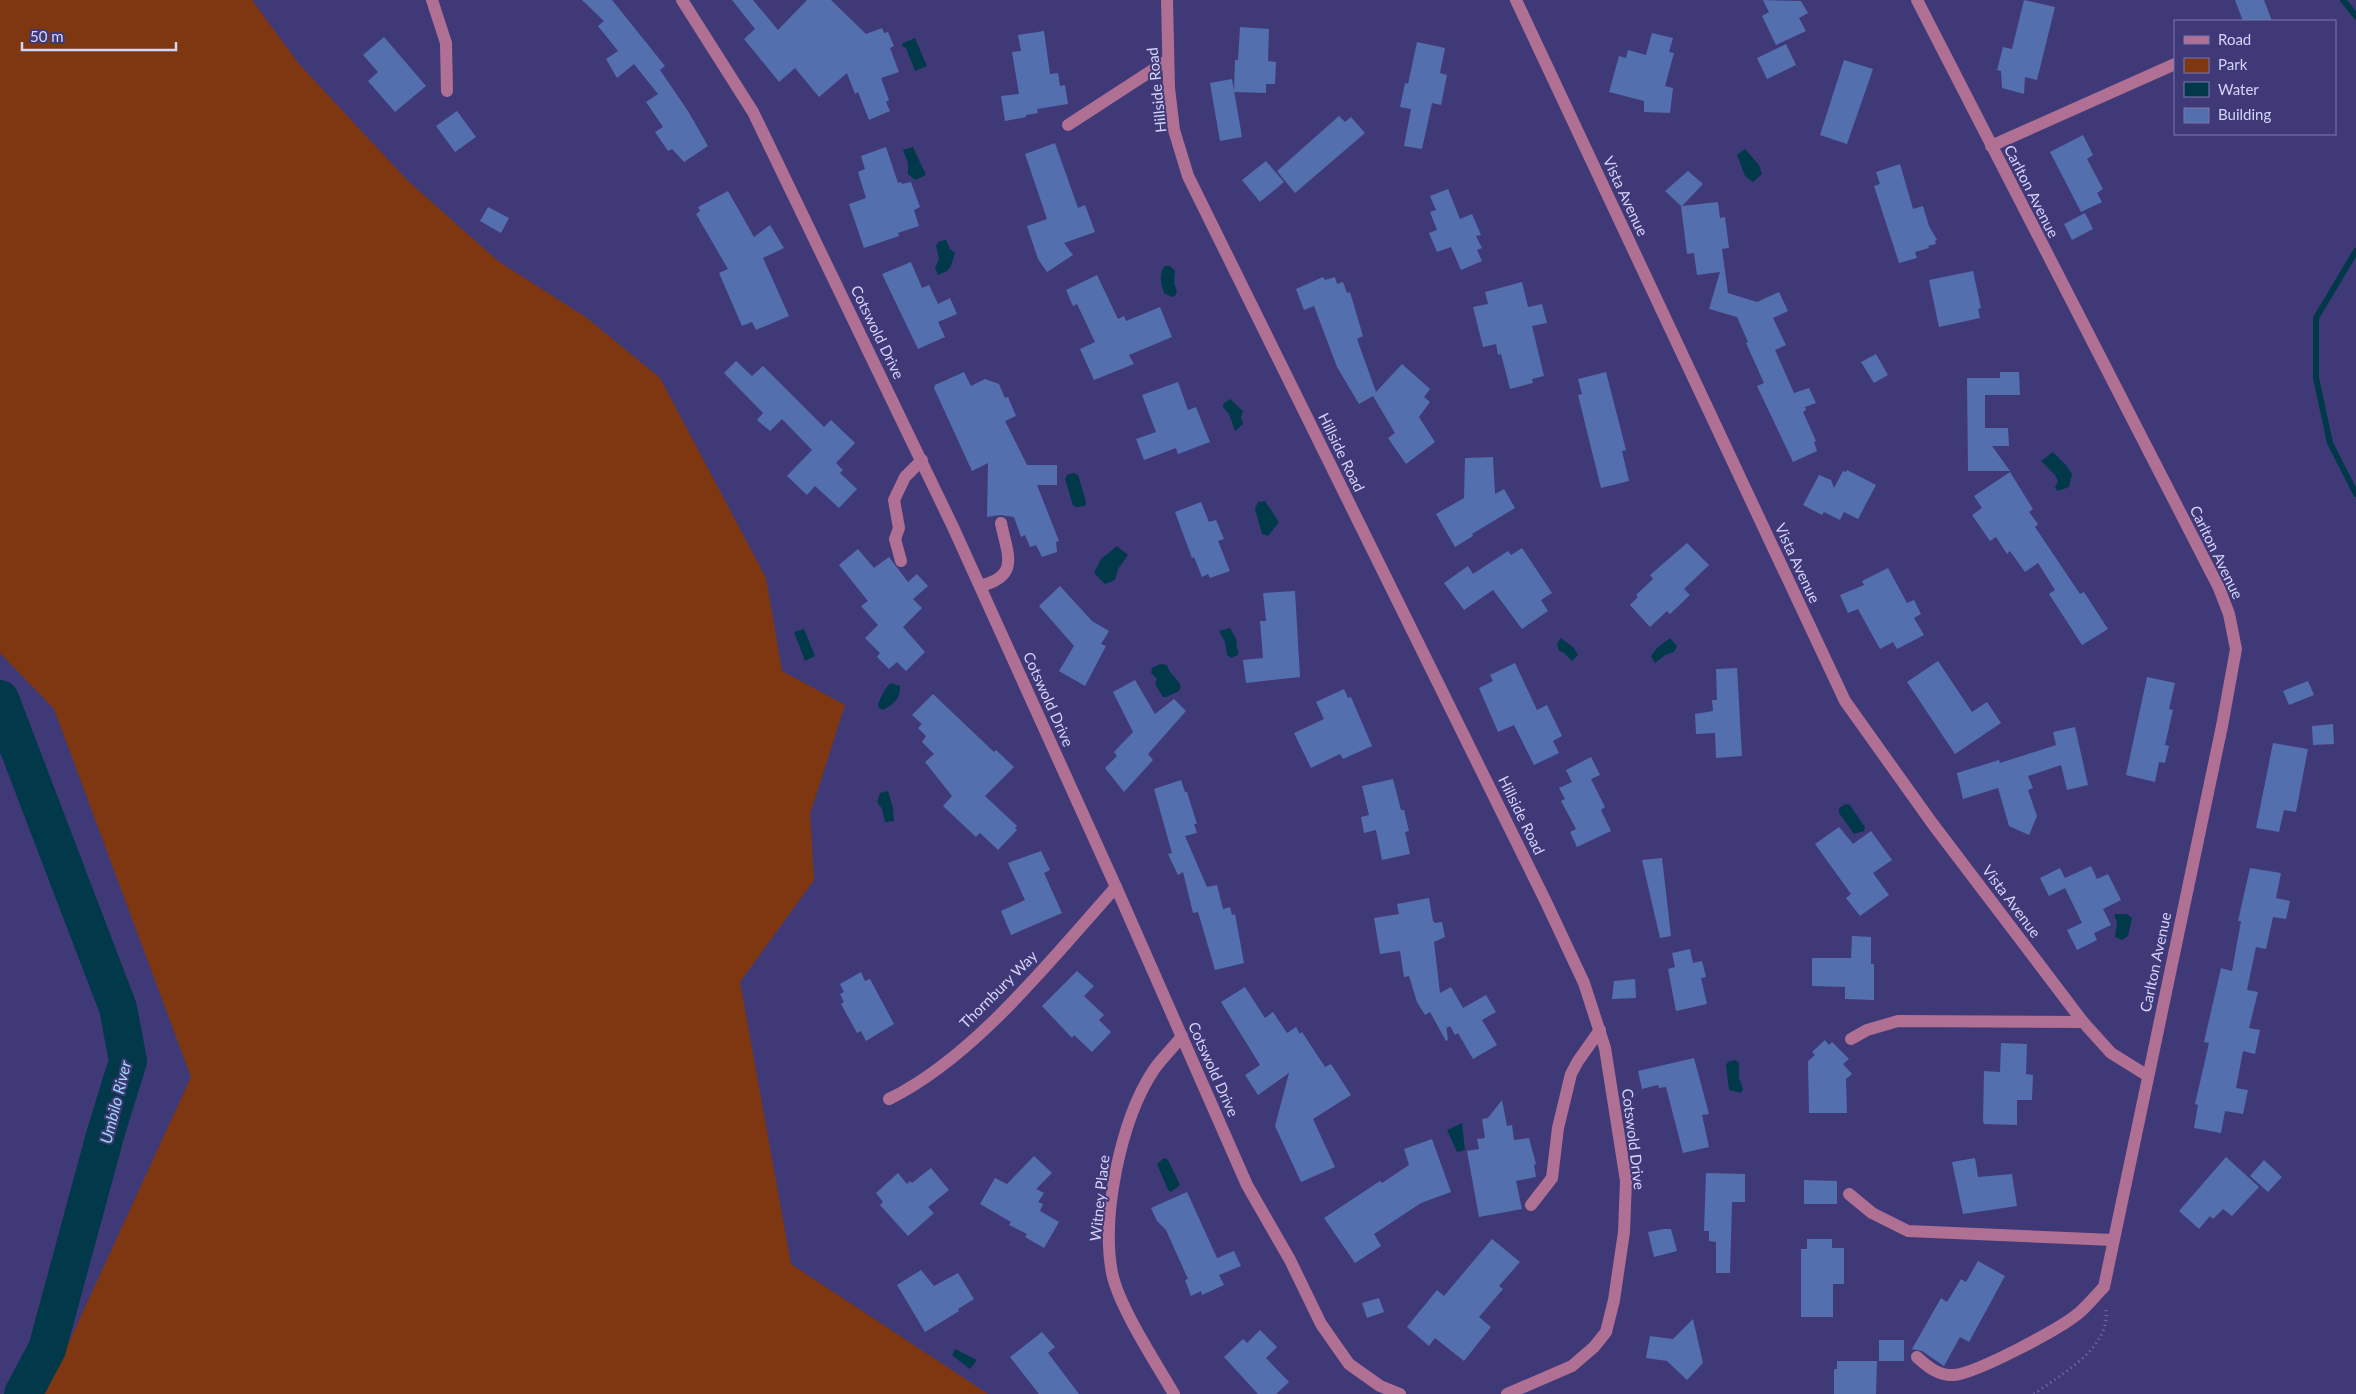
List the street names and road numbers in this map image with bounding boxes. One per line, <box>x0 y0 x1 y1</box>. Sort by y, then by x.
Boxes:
street label: Hillside Road <box>1143 47 1169 133</box>
street label: Carlton Avenue <box>2001 142 2063 240</box>
street label: Vista Avenue <box>1600 153 1652 239</box>
street label: Cotswold Drive <box>848 282 908 382</box>
street label: Hillside Road <box>1315 410 1369 494</box>
street label: Carlton Avenue <box>2187 502 2247 602</box>
street label: Vista Avenue <box>1772 520 1824 606</box>
street label: Cotswold Drive <box>1020 649 1078 749</box>
street label: Hillside Road <box>1495 773 1549 857</box>
street label: Vista Avenue <box>1979 861 2045 941</box>
street label: Carlton Avenue <box>2136 910 2174 1014</box>
street label: Thornbury Way <box>955 946 1041 1032</box>
street label: Cotswold Drive <box>1185 1019 1243 1119</box>
street label: Cotswold Drive <box>1619 1087 1649 1191</box>
street label: Witney Place <box>1086 1154 1112 1242</box>

